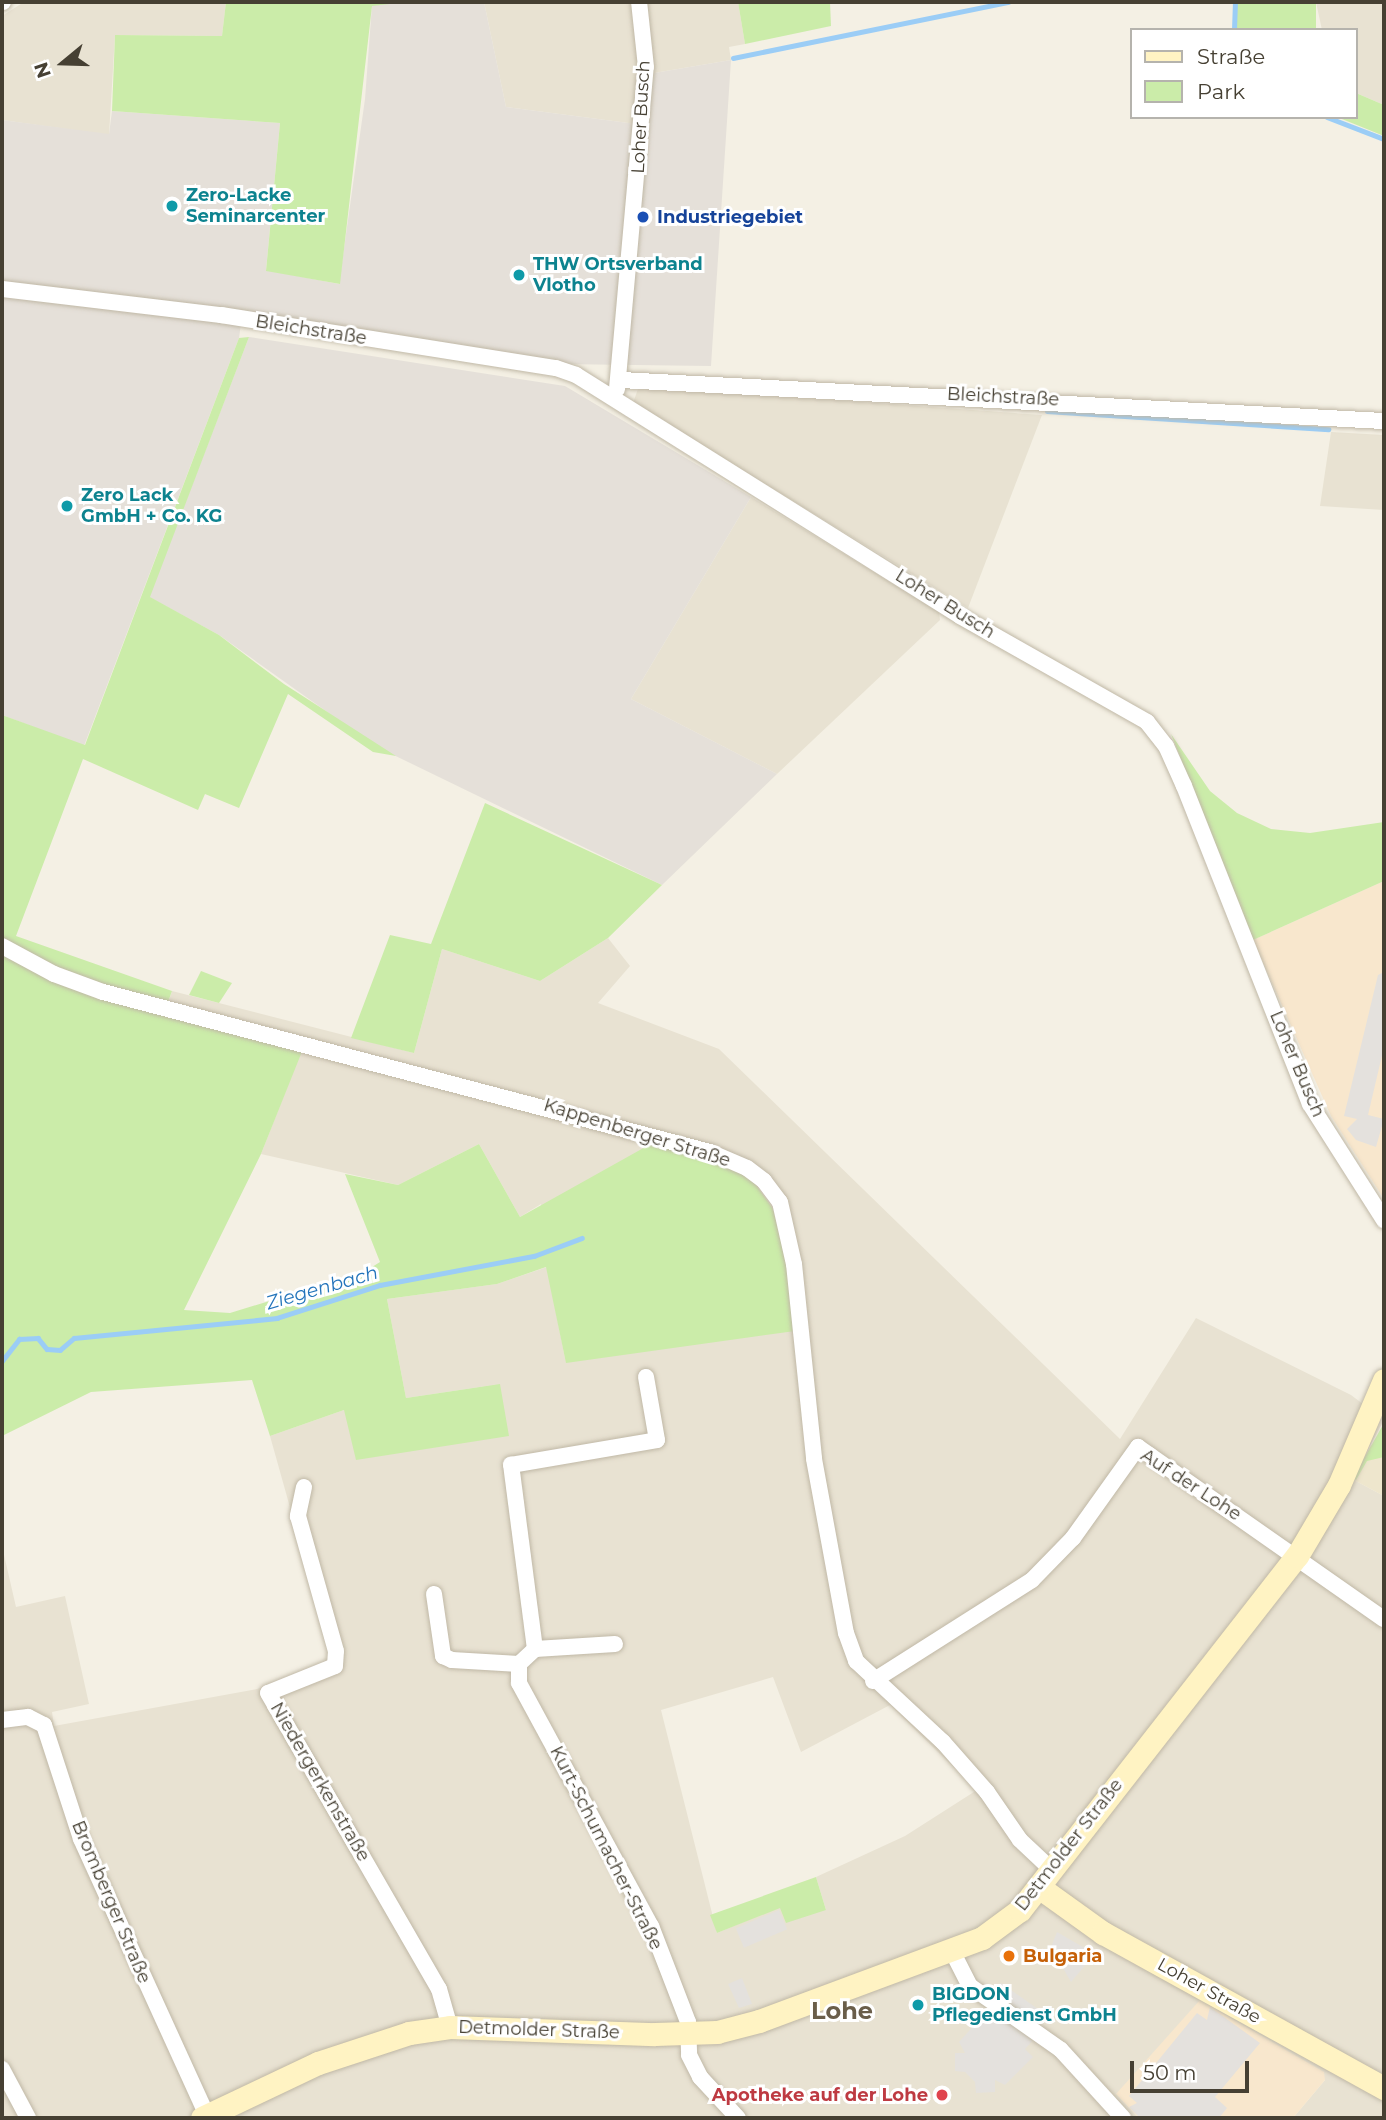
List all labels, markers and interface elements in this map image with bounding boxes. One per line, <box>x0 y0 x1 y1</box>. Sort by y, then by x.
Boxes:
north arrow <box>28 28 98 98</box>
legend <box>1130 28 1358 119</box>
text: Straße <box>1197 44 1265 69</box>
text: N <box>29 59 56 81</box>
street label: Loher Busch <box>627 60 655 174</box>
text: Park <box>1197 79 1245 104</box>
place label: Zero-Lacke Seminarcenter <box>186 185 325 228</box>
marker: Zero-Lacke Seminarcenter <box>164 198 180 214</box>
place label: Industriegebiet <box>657 206 803 228</box>
marker: Industriegebiet <box>635 209 651 225</box>
place label: THW Ortsverband Vlotho <box>533 254 703 296</box>
marker: THW Ortsverband Vlotho <box>511 267 527 283</box>
street label: Bleichstraße <box>254 311 368 349</box>
street label: Bleichstraße <box>946 383 1060 411</box>
place label: Zero Lack GmbH + Co. KG <box>81 485 222 528</box>
marker: Zero Lack GmbH + Co. KG <box>59 498 75 514</box>
street label: Loher Busch <box>891 565 999 643</box>
street label: Loher Busch <box>1265 1008 1329 1120</box>
street label: Kappenberger Straße <box>541 1094 733 1172</box>
water label: Ziegenbach <box>263 1261 381 1315</box>
street label: Auf der Lohe <box>1137 1445 1245 1525</box>
street label: Niedergerkenstraße <box>266 1699 374 1865</box>
street label: Kurt-Schumacher-Straße <box>545 1743 667 1953</box>
street label: Detmolder Straße <box>1011 1775 1127 1915</box>
street label: Bromberger Straße <box>67 1817 155 1987</box>
place label: Bulgaria <box>1023 1945 1102 1967</box>
marker: Bulgaria <box>1001 1948 1017 1964</box>
street label: Loher Straße <box>1153 1954 1265 2028</box>
place label: BIGDON Pflegedienst GmbH <box>932 1984 1117 2026</box>
district label: Lohe <box>811 1997 873 2025</box>
marker: BIGDON Pflegedienst GmbH <box>910 1997 926 2013</box>
street label: Detmolder Straße <box>458 2016 620 2044</box>
scale bar <box>1134 2046 1253 2090</box>
text: 50 m <box>1143 2060 1197 2085</box>
place label: Apotheke auf der Lohe <box>712 2084 928 2106</box>
marker: Apotheke auf der Lohe <box>934 2087 950 2103</box>

